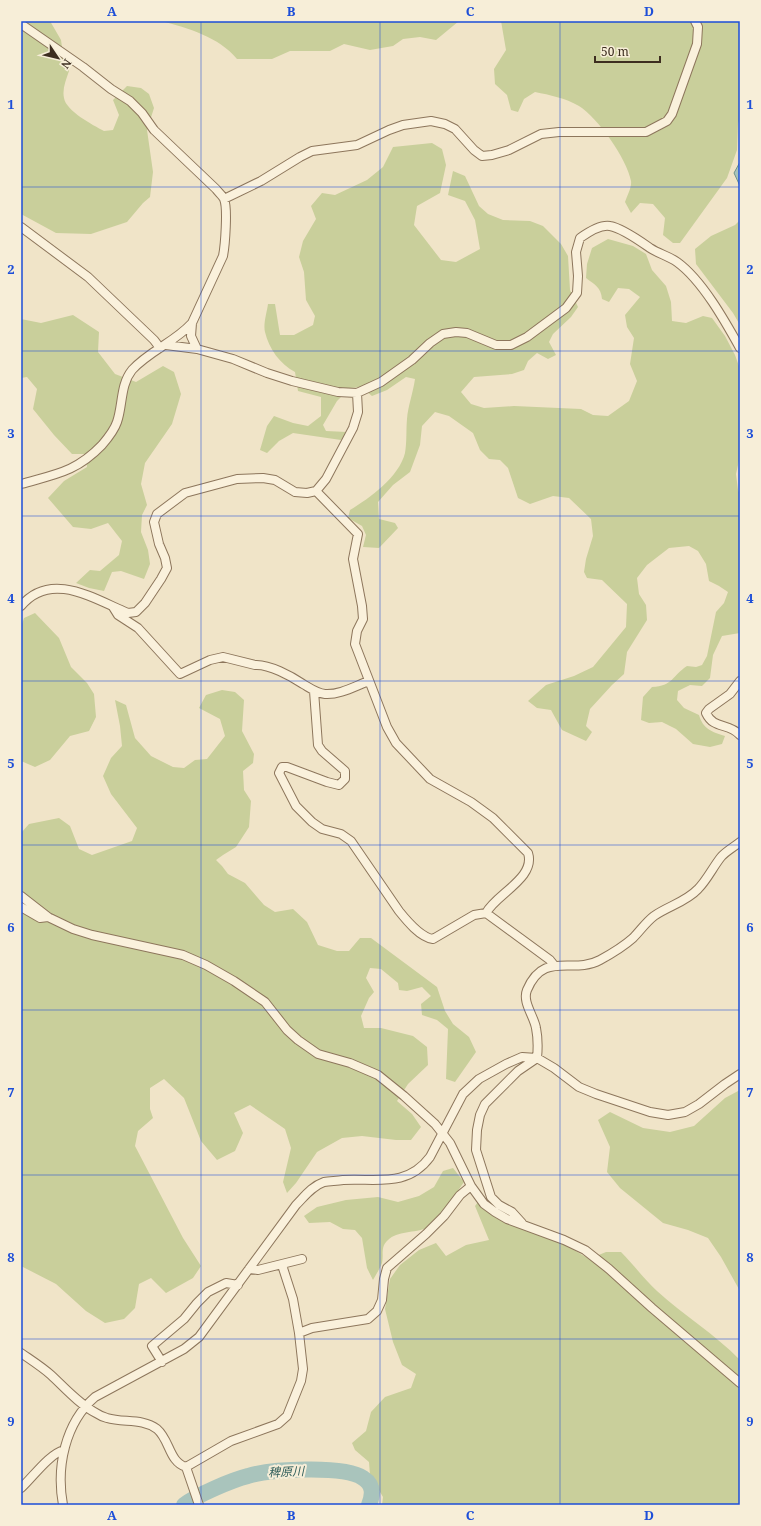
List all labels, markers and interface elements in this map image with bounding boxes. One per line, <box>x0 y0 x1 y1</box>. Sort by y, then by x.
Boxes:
text: A <box>107 2 117 20</box>
text: B <box>287 2 296 20</box>
text: C <box>466 2 475 20</box>
text: D <box>644 2 654 20</box>
north arrow <box>38 38 78 78</box>
scale bar <box>595 38 660 64</box>
text: 50 m <box>601 43 629 60</box>
text: N <box>58 56 75 72</box>
text: 1 <box>7 95 15 113</box>
text: 1 <box>746 95 754 113</box>
text: 2 <box>7 260 15 278</box>
text: 2 <box>746 260 754 278</box>
text: 3 <box>7 424 15 442</box>
text: 3 <box>746 424 754 442</box>
text: 4 <box>7 589 15 607</box>
text: 4 <box>746 589 754 607</box>
text: 5 <box>7 754 15 772</box>
text: 5 <box>746 754 754 772</box>
text: 6 <box>7 918 15 936</box>
text: 6 <box>746 918 754 936</box>
text: 7 <box>7 1083 15 1101</box>
text: 7 <box>746 1083 754 1101</box>
text: 8 <box>7 1248 15 1266</box>
text: 8 <box>746 1248 754 1266</box>
text: 9 <box>7 1412 15 1430</box>
text: 9 <box>746 1412 754 1430</box>
water label: 稗原川 <box>268 1462 306 1481</box>
text: A <box>107 1506 117 1524</box>
text: B <box>287 1506 296 1524</box>
text: C <box>466 1506 475 1524</box>
text: D <box>644 1506 654 1524</box>

